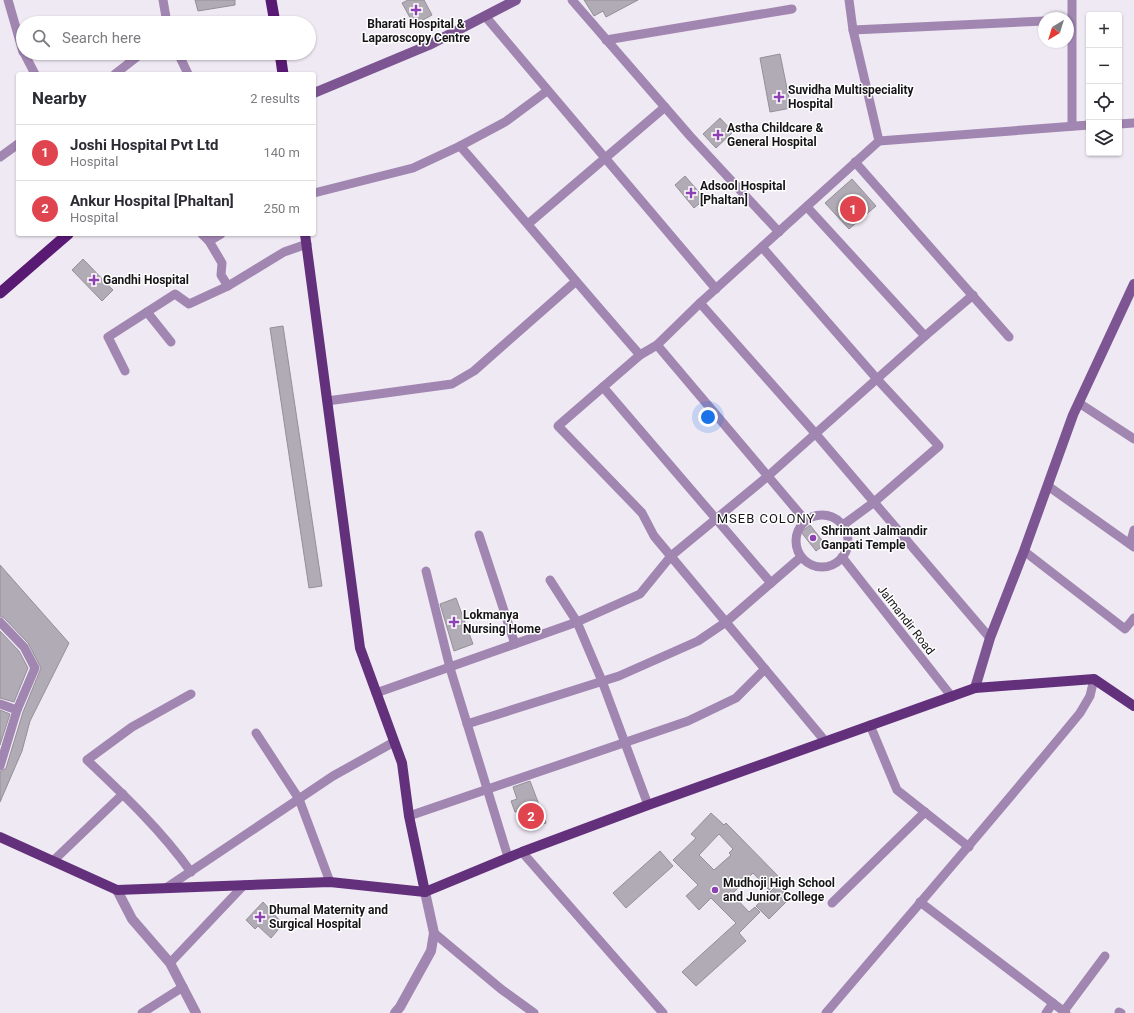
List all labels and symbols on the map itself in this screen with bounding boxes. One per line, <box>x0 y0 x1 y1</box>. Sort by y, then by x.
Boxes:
marker: Bharati Hospital & Laparoscopy Centre <box>410 4 422 16</box>
north arrow <box>1038 12 1074 48</box>
place label: Bharati Hospital & Laparoscopy Centre <box>362 17 470 45</box>
place label: Suvidha Multispeciality Hospital <box>788 83 915 111</box>
marker: Suvidha Multispeciality Hospital <box>773 91 785 103</box>
place label: Astha Childcare & General Hospital <box>727 121 824 149</box>
marker: Astha Childcare & General Hospital <box>712 129 724 141</box>
place label: Adsool Hospital [Phaltan] <box>700 179 786 207</box>
marker: Adsool Hospital [Phaltan] <box>685 187 697 199</box>
pin: 1 <box>840 194 866 224</box>
place label: Gandhi Hospital <box>103 273 189 287</box>
marker: Gandhi Hospital <box>88 274 100 286</box>
your location <box>698 407 718 427</box>
district label: MSEB COLONY <box>717 511 815 526</box>
place label: Shrimant Jalmandir Ganpati Temple <box>821 524 928 552</box>
marker: Shrimant Jalmandir Ganpati Temple <box>808 533 818 543</box>
street label: Jalmandir Road <box>875 583 937 657</box>
place label: Lokmanya Nursing Home <box>463 608 541 636</box>
marker: Lokmanya Nursing Home <box>448 616 460 628</box>
pin: 2 <box>518 801 544 831</box>
place label: Mudhoji High School and Junior College <box>723 876 835 904</box>
marker: Mudhoji High School and Junior College <box>710 885 720 895</box>
place label: Dhumal Maternity and Surgical Hospital <box>269 903 388 931</box>
marker: Dhumal Maternity and Surgical Hospital <box>254 911 266 923</box>

